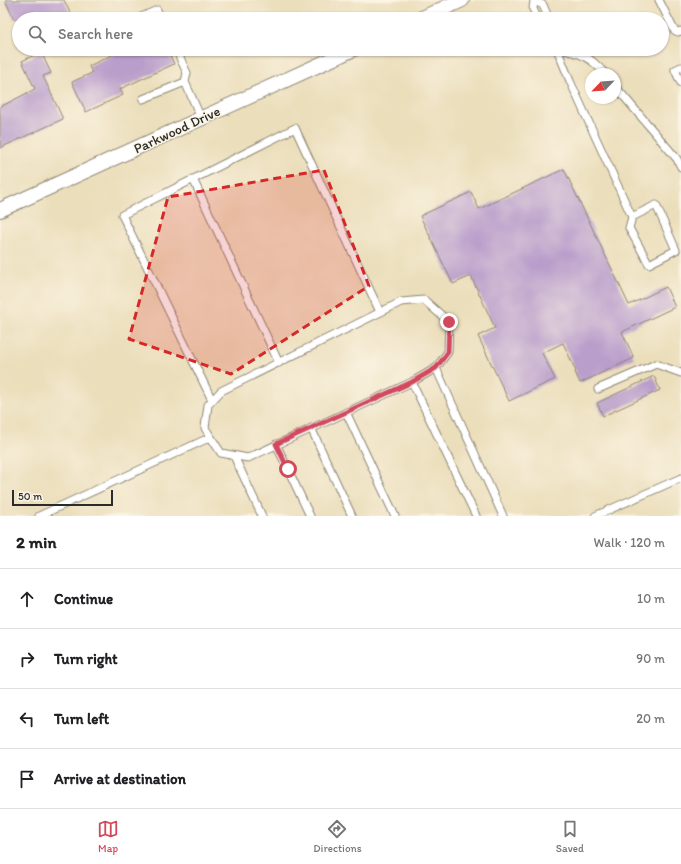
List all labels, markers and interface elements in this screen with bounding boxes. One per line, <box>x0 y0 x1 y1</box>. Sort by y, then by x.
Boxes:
search box <box>12 12 669 56</box>
icon: search <box>26 23 48 45</box>
text: Search here <box>58 25 133 43</box>
north arrow <box>585 68 621 104</box>
street label: Parkwood Drive <box>131 102 223 157</box>
route end <box>440 313 458 331</box>
route start <box>279 460 297 478</box>
scale bar <box>12 488 113 507</box>
text: 50 m <box>18 490 42 503</box>
text: 2 min <box>16 532 56 552</box>
text: Walk · 120 m <box>594 535 665 550</box>
icon: ahead <box>16 588 38 610</box>
text: Continue <box>54 590 113 608</box>
text: 10 m <box>637 591 665 606</box>
icon: right <box>16 648 38 670</box>
text: Turn right <box>54 650 118 668</box>
text: 90 m <box>636 651 665 666</box>
icon: left <box>16 708 38 730</box>
text: Turn left <box>54 710 109 728</box>
text: 20 m <box>636 711 665 726</box>
icon: arrive <box>16 768 38 790</box>
text: Arrive at destination <box>54 770 186 788</box>
tab: Map <box>97 818 119 855</box>
tab: Directions <box>313 818 362 855</box>
tab: Saved <box>556 818 584 855</box>

